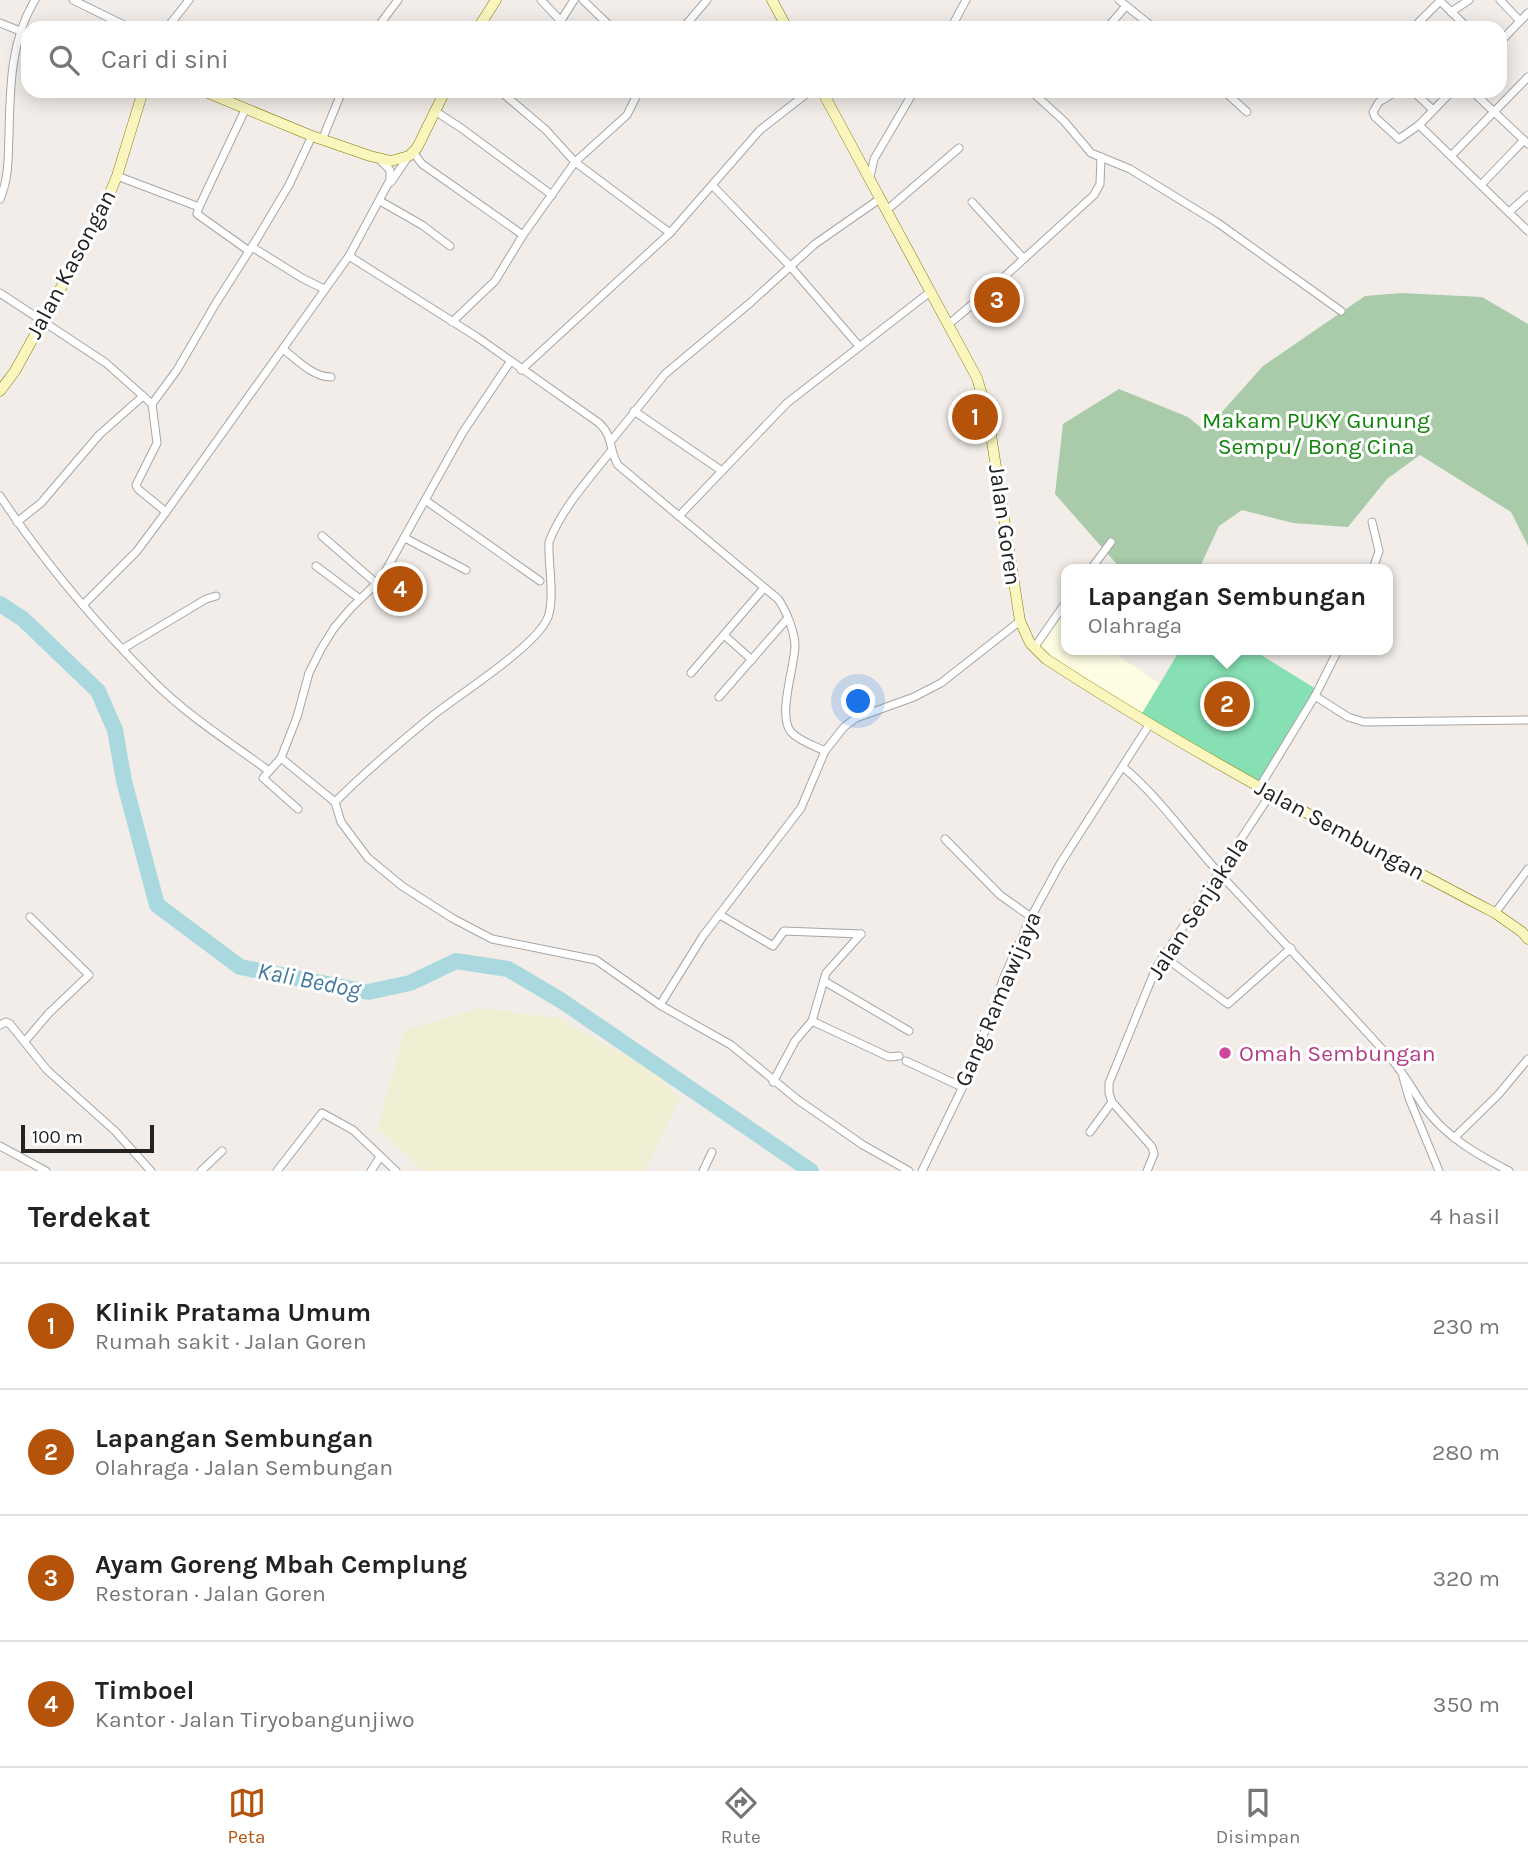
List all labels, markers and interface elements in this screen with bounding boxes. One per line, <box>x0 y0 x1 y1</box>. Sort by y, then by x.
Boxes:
search box <box>21 21 1507 98</box>
icon: search <box>45 41 83 79</box>
text: Cari di sini <box>101 44 229 75</box>
street label: Jalan Kasongan <box>20 185 122 343</box>
pin: 3 <box>974 274 1020 326</box>
pin: 1 <box>952 391 998 443</box>
park label: Makam PUKY Gunung Sempu/ Bong Cina <box>1202 407 1430 460</box>
street label: Jalan Goren <box>983 463 1027 587</box>
pin: 4 <box>377 563 423 615</box>
popup <box>1061 564 1393 655</box>
text: Lapangan Sembungan <box>1088 581 1366 612</box>
text: Olahraga <box>1088 612 1182 639</box>
pin: 2 <box>1204 678 1250 730</box>
your location <box>841 684 875 718</box>
street label: Jalan Sembungan <box>1250 774 1430 886</box>
street label: Jalan Senjakala <box>1142 832 1254 984</box>
street label: Gang Ramawijaya <box>949 907 1047 1091</box>
water label: Kali Bedog <box>255 956 364 1004</box>
place label: Omah Sembungan <box>1239 1040 1436 1067</box>
marker: Omah Sembungan <box>1217 1045 1233 1061</box>
scale bar <box>21 1122 154 1154</box>
text: 100 m <box>32 1126 83 1148</box>
text: Terdekat <box>28 1199 151 1235</box>
text: 4 hasil <box>1430 1203 1500 1230</box>
text: Klinik Pratama Umum <box>95 1297 371 1328</box>
text: 1 <box>47 1313 55 1340</box>
text: 230 m <box>1432 1313 1500 1340</box>
text: Rumah sakit · Jalan Goren <box>95 1328 367 1355</box>
text: Lapangan Sembungan <box>95 1423 373 1454</box>
text: 2 <box>44 1439 58 1466</box>
text: 280 m <box>1432 1439 1500 1466</box>
text: Olahraga · Jalan Sembungan <box>95 1454 393 1481</box>
text: Ayam Goreng Mbah Cemplung <box>95 1549 467 1580</box>
text: 3 <box>44 1565 58 1592</box>
text: 320 m <box>1432 1565 1500 1592</box>
text: Restoran · Jalan Goren <box>95 1580 326 1607</box>
text: Timboel <box>95 1675 194 1706</box>
text: 4 <box>44 1691 58 1718</box>
text: 350 m <box>1433 1691 1500 1718</box>
text: Kantor · Jalan Tiryobangunjiwo <box>95 1706 415 1733</box>
tab: Peta <box>228 1784 266 1848</box>
tab: Rute <box>721 1784 761 1848</box>
tab: Disimpan <box>1216 1784 1300 1848</box>

